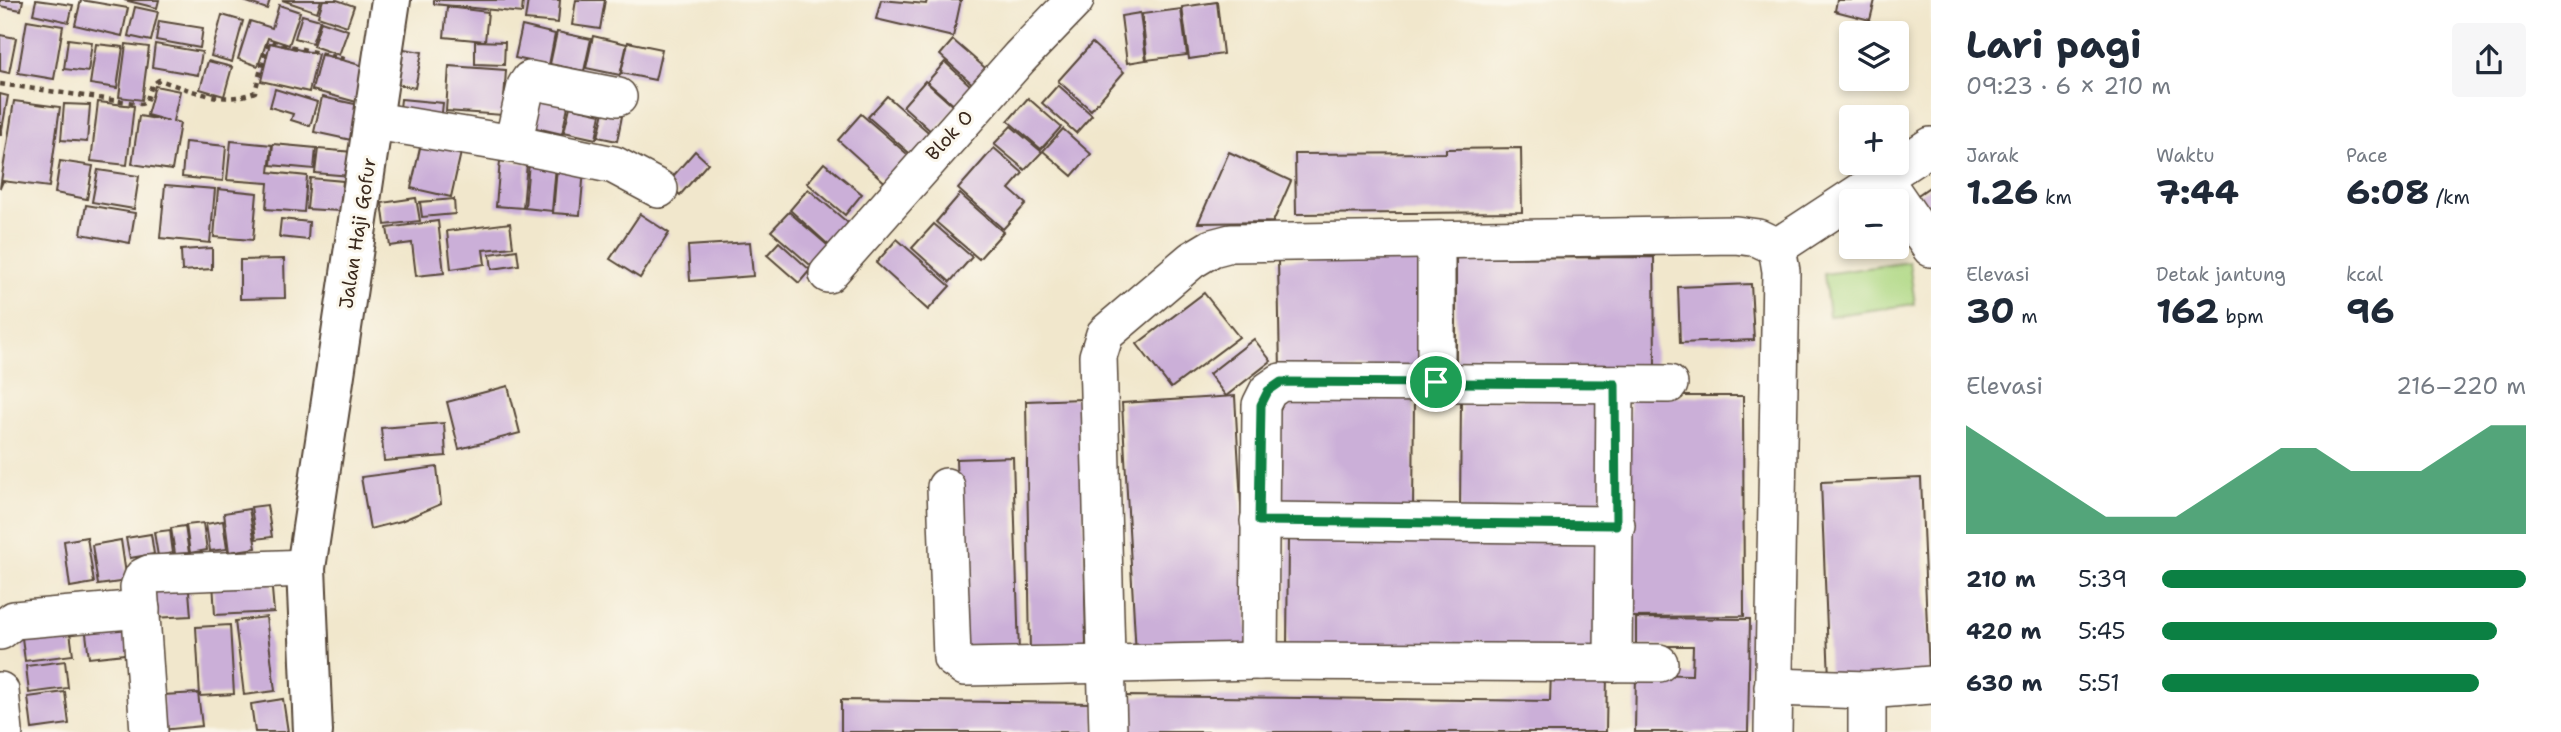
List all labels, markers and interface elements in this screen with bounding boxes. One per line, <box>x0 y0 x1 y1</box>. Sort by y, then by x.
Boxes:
text: Lari pagi <box>1966 19 2142 70</box>
map controls <box>1839 21 1909 259</box>
button: layers <box>1839 21 1909 91</box>
button: share <box>2452 23 2526 97</box>
text: 09:23 · 6 × 210 m <box>1966 71 2171 101</box>
street label: Blok O <box>920 105 979 166</box>
button: + <box>1839 105 1909 175</box>
text: Jarak <box>1966 143 2019 168</box>
text: Waktu <box>2156 143 2215 168</box>
text: Pace <box>2346 143 2388 168</box>
street label: Jalan Haji Gofur <box>333 156 382 311</box>
text: 1.26 <box>1966 168 2038 215</box>
text: 7:44 <box>2156 168 2239 215</box>
text: 6:08 <box>2346 168 2429 215</box>
text: km <box>2038 185 2072 210</box>
text: /km <box>2429 185 2470 210</box>
button: − <box>1839 189 1909 259</box>
text: Elevasi <box>1966 262 2030 287</box>
text: Detak jantung <box>2156 262 2286 287</box>
text: kcal <box>2346 262 2383 287</box>
text: 30 <box>1966 287 2015 334</box>
text: 162 <box>2156 287 2219 334</box>
text: 96 <box>2346 287 2395 334</box>
text: m <box>2015 304 2038 329</box>
text: bpm <box>2219 304 2264 329</box>
pin <box>1406 352 1466 412</box>
icon: arrive <box>1417 363 1455 401</box>
text: Elevasi <box>1966 371 2043 401</box>
text: 216–220 m <box>2396 371 2526 401</box>
text: 210 m <box>1966 564 2036 594</box>
text: 5:39 <box>2078 564 2127 594</box>
text: 420 m <box>1966 616 2041 646</box>
text: 5:45 <box>2078 616 2126 646</box>
text: 630 m <box>1966 668 2042 698</box>
text: 5:51 <box>2078 668 2120 698</box>

